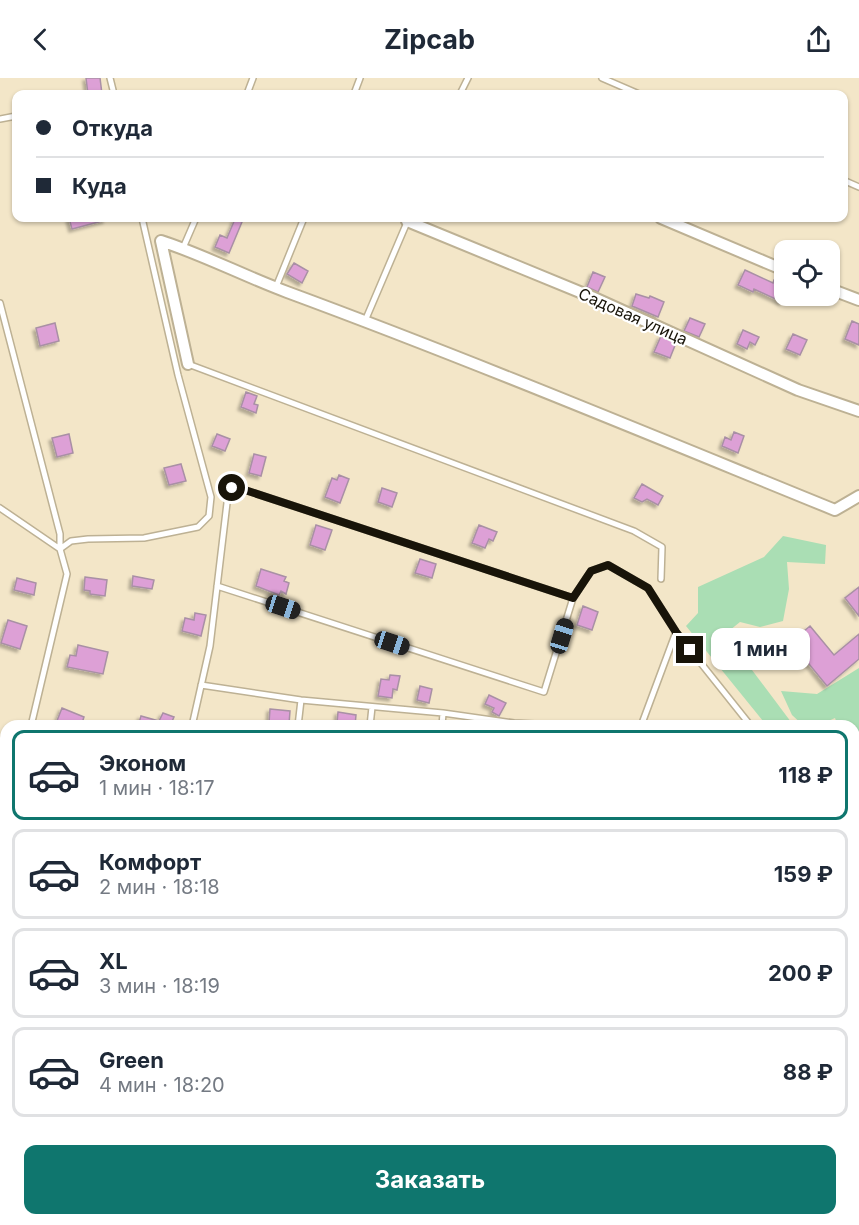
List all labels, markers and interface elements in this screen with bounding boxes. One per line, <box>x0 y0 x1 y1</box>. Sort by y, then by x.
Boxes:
icon: back <box>24 23 57 56</box>
text: Zipcab <box>384 23 475 56</box>
icon: share <box>802 23 835 56</box>
text: Откуда <box>72 115 153 141</box>
text: Куда <box>72 173 127 199</box>
map controls <box>774 240 840 306</box>
button: locate <box>774 240 840 306</box>
street label: Садовая улица <box>575 283 691 349</box>
route start <box>218 474 245 501</box>
car <box>263 593 303 621</box>
car <box>548 616 576 656</box>
car <box>372 629 412 657</box>
callout: 1 мин <box>711 629 810 671</box>
route end <box>676 636 703 663</box>
text: 1 мин <box>733 637 788 661</box>
icon: car <box>27 748 81 802</box>
text: Эконом <box>99 750 186 776</box>
text: 118 ₽ <box>778 762 833 788</box>
text: 1 мин · 18:17 <box>99 776 215 800</box>
icon: car <box>27 847 81 901</box>
text: Комфорт <box>99 849 201 875</box>
text: 159 ₽ <box>774 861 833 887</box>
text: 2 мин · 18:18 <box>99 875 220 899</box>
icon: car <box>27 946 81 1000</box>
text: XL <box>99 948 128 974</box>
text: 200 ₽ <box>768 960 833 986</box>
text: 3 мин · 18:19 <box>99 974 220 998</box>
icon: car <box>27 1045 81 1099</box>
text: Green <box>99 1047 164 1073</box>
text: 88 ₽ <box>783 1059 833 1085</box>
text: 4 мин · 18:20 <box>99 1073 225 1097</box>
button: Заказать <box>24 1145 836 1214</box>

